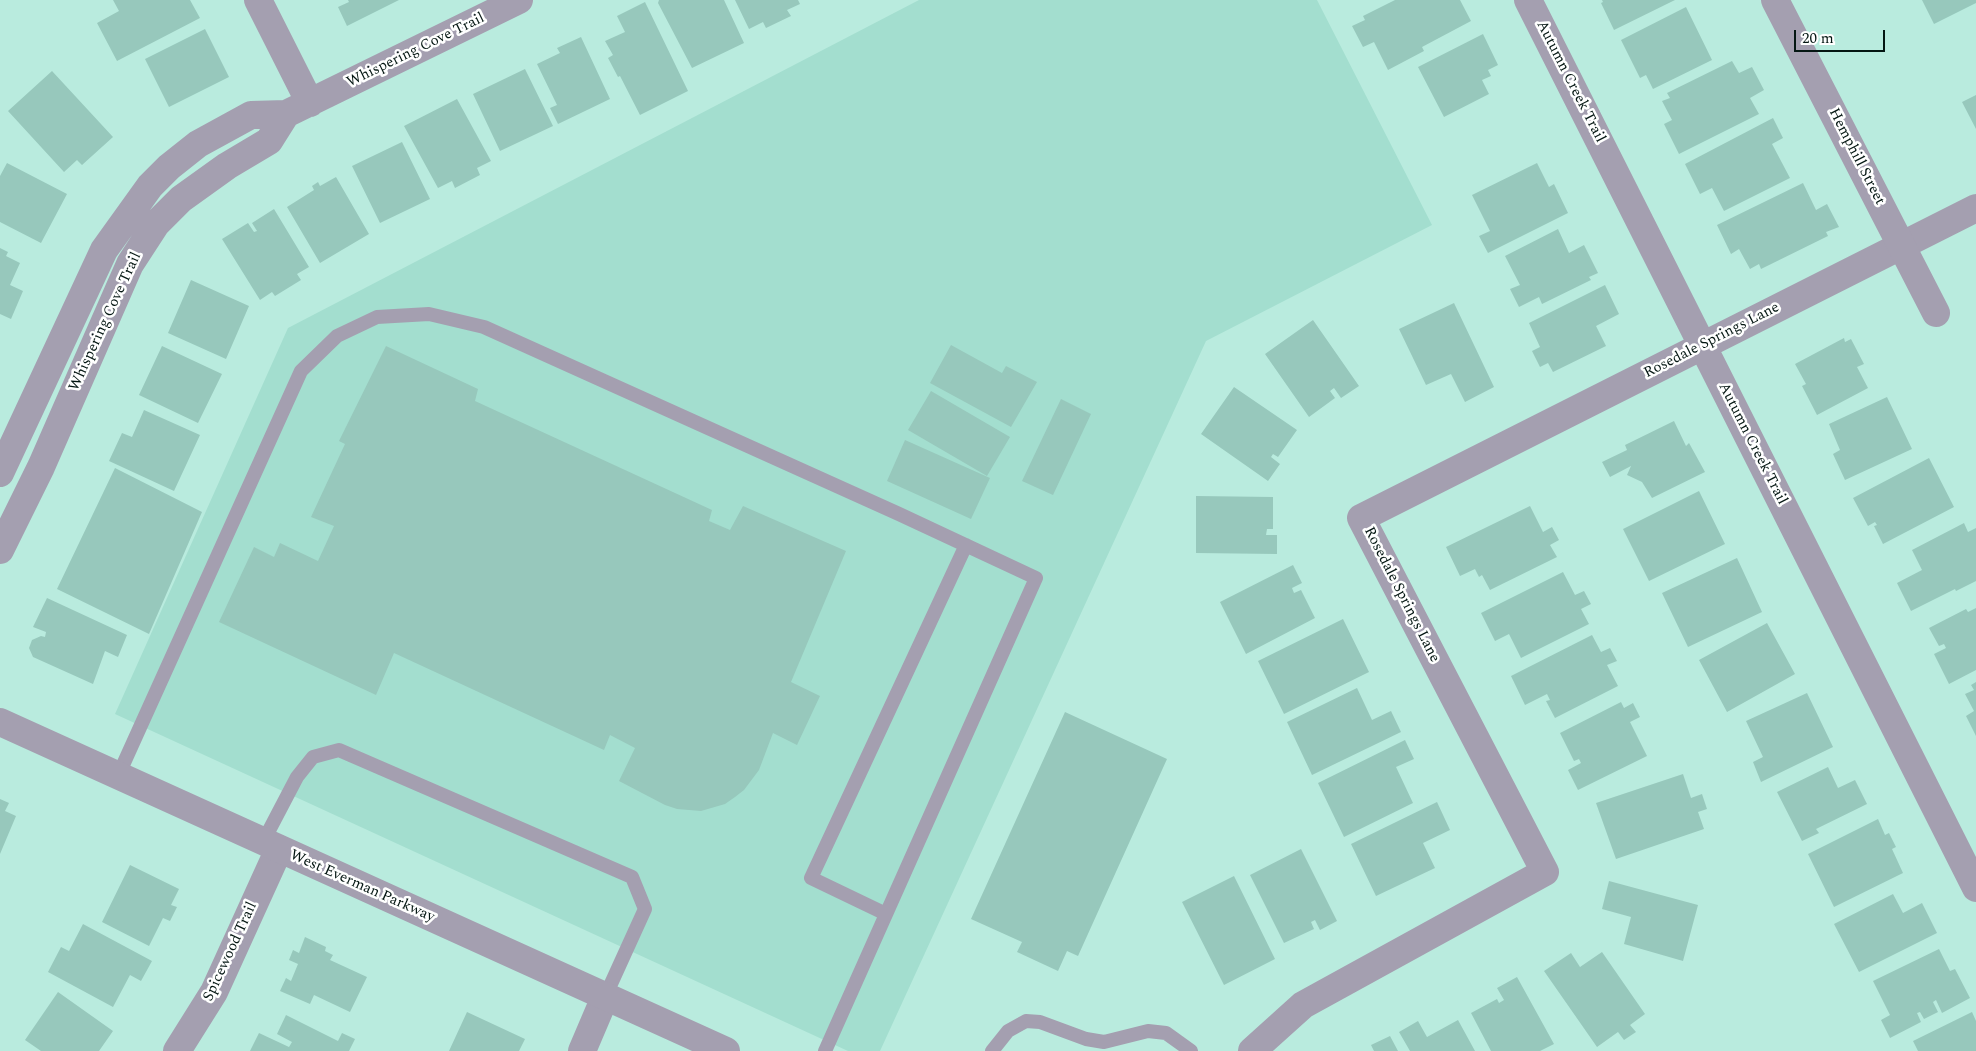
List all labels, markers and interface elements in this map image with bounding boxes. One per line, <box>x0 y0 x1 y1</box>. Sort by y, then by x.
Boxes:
street label: Whispering Cove Trail <box>344 10 488 92</box>
street label: Autumn Creek Trail <box>1532 18 1608 146</box>
scale bar <box>1796 20 1887 52</box>
text: 20 m <box>1802 27 1834 50</box>
street label: Hemphill Street <box>1824 106 1888 208</box>
street label: Whispering Cove Trail <box>66 250 146 394</box>
street label: Rosedale Springs Lane <box>1641 299 1783 383</box>
street label: Autumn Creek Trail <box>1714 380 1790 508</box>
street label: Rosedale Springs Lane <box>1359 524 1443 666</box>
street label: West Everman Parkway <box>287 847 437 927</box>
street label: Spicewood Trail <box>200 899 262 1005</box>

